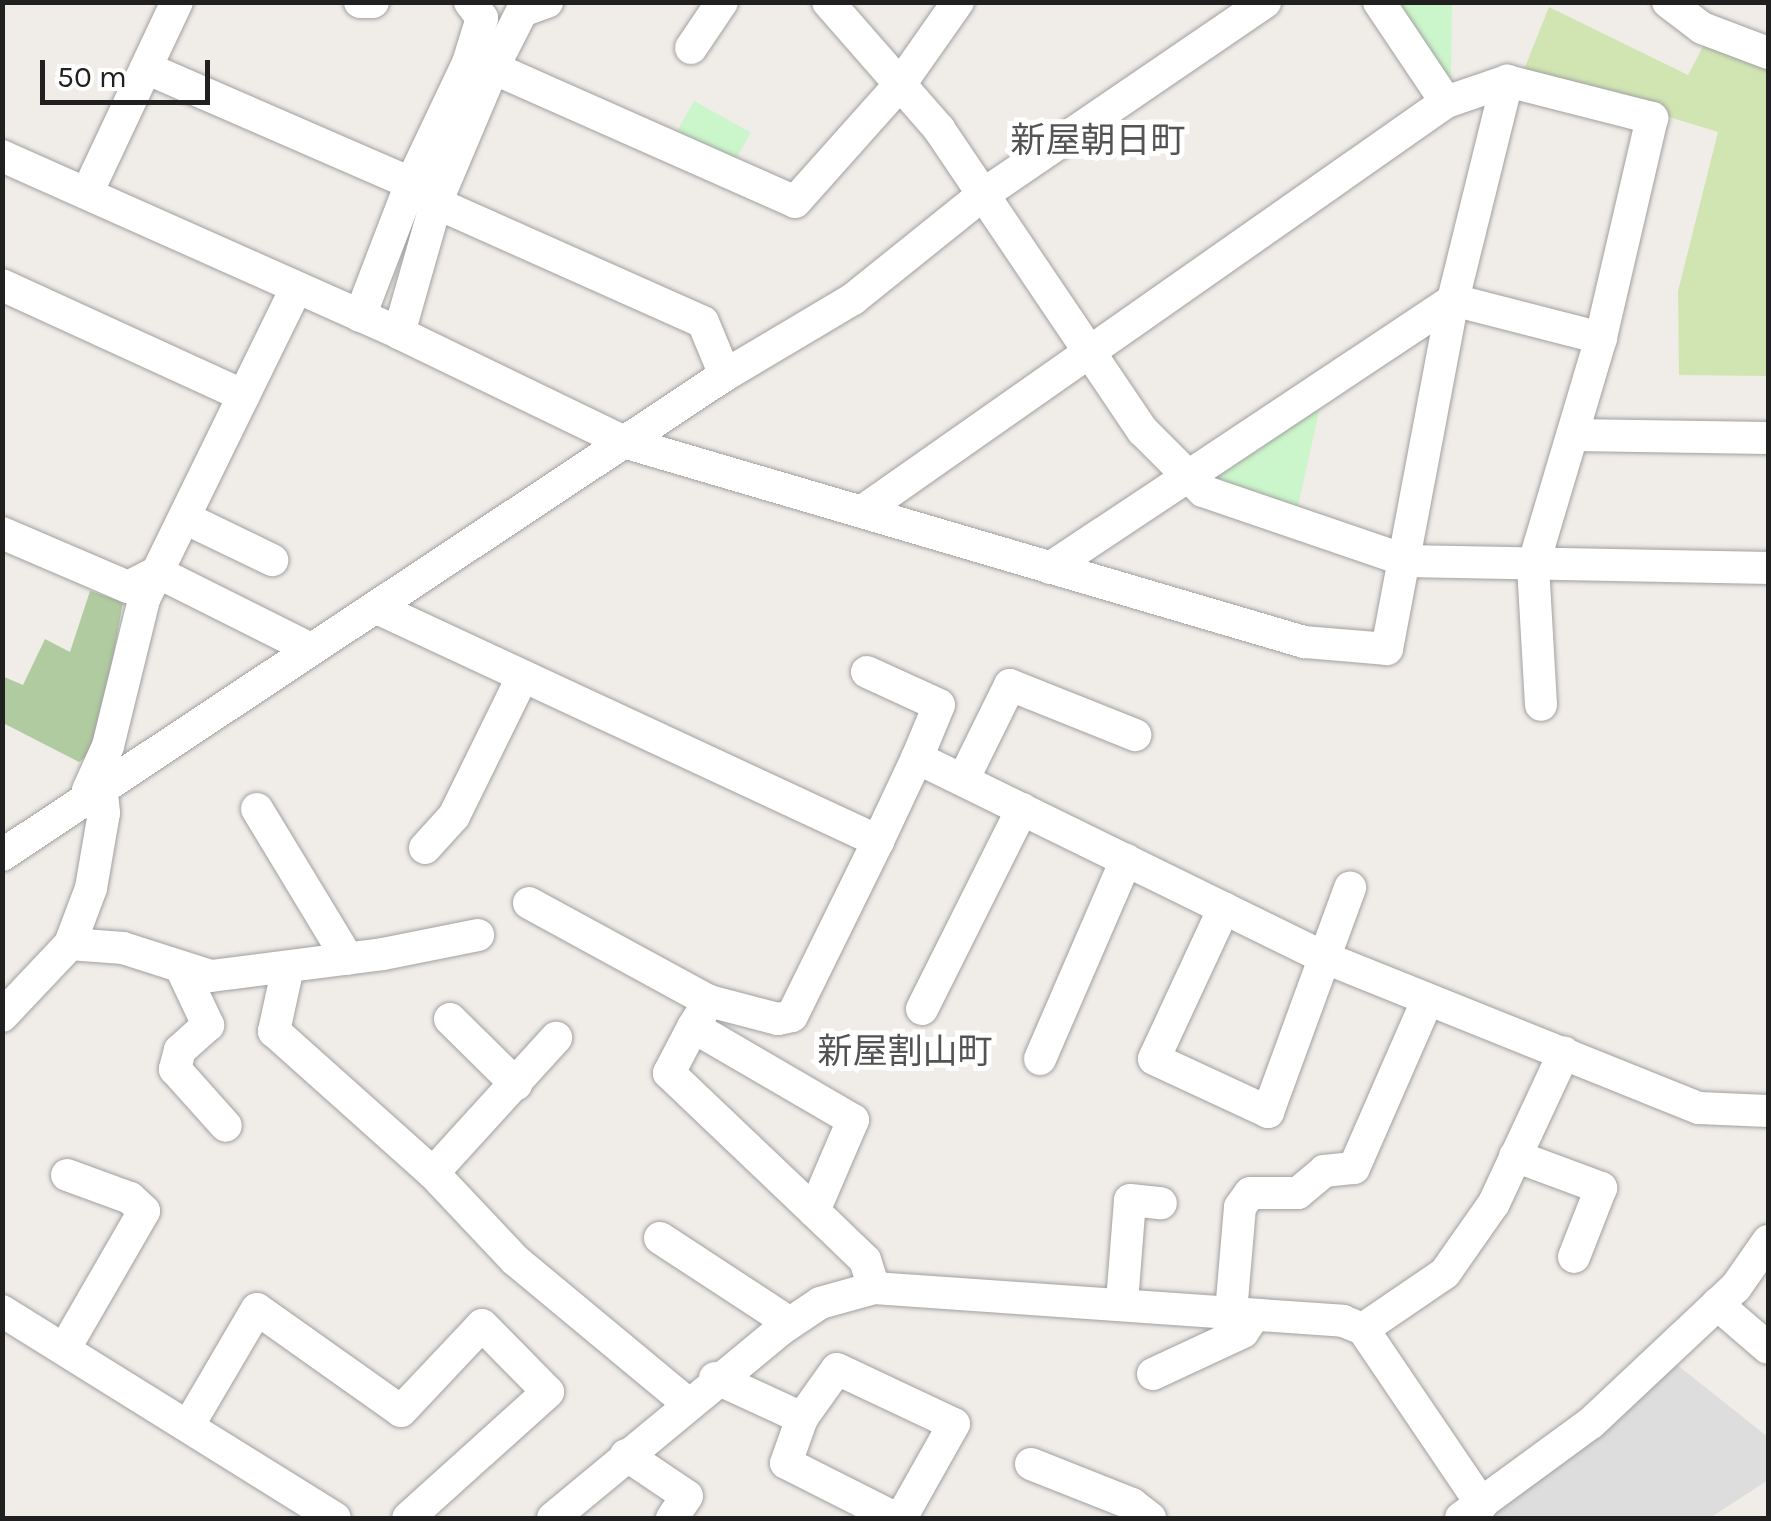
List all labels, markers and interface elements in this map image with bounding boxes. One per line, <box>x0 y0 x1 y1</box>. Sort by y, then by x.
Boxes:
scale bar <box>45 40 215 102</box>
text: 50 m <box>57 59 127 95</box>
district label: 新屋朝日町 <box>1011 120 1185 162</box>
district label: 新屋割山町 <box>818 1031 992 1073</box>

